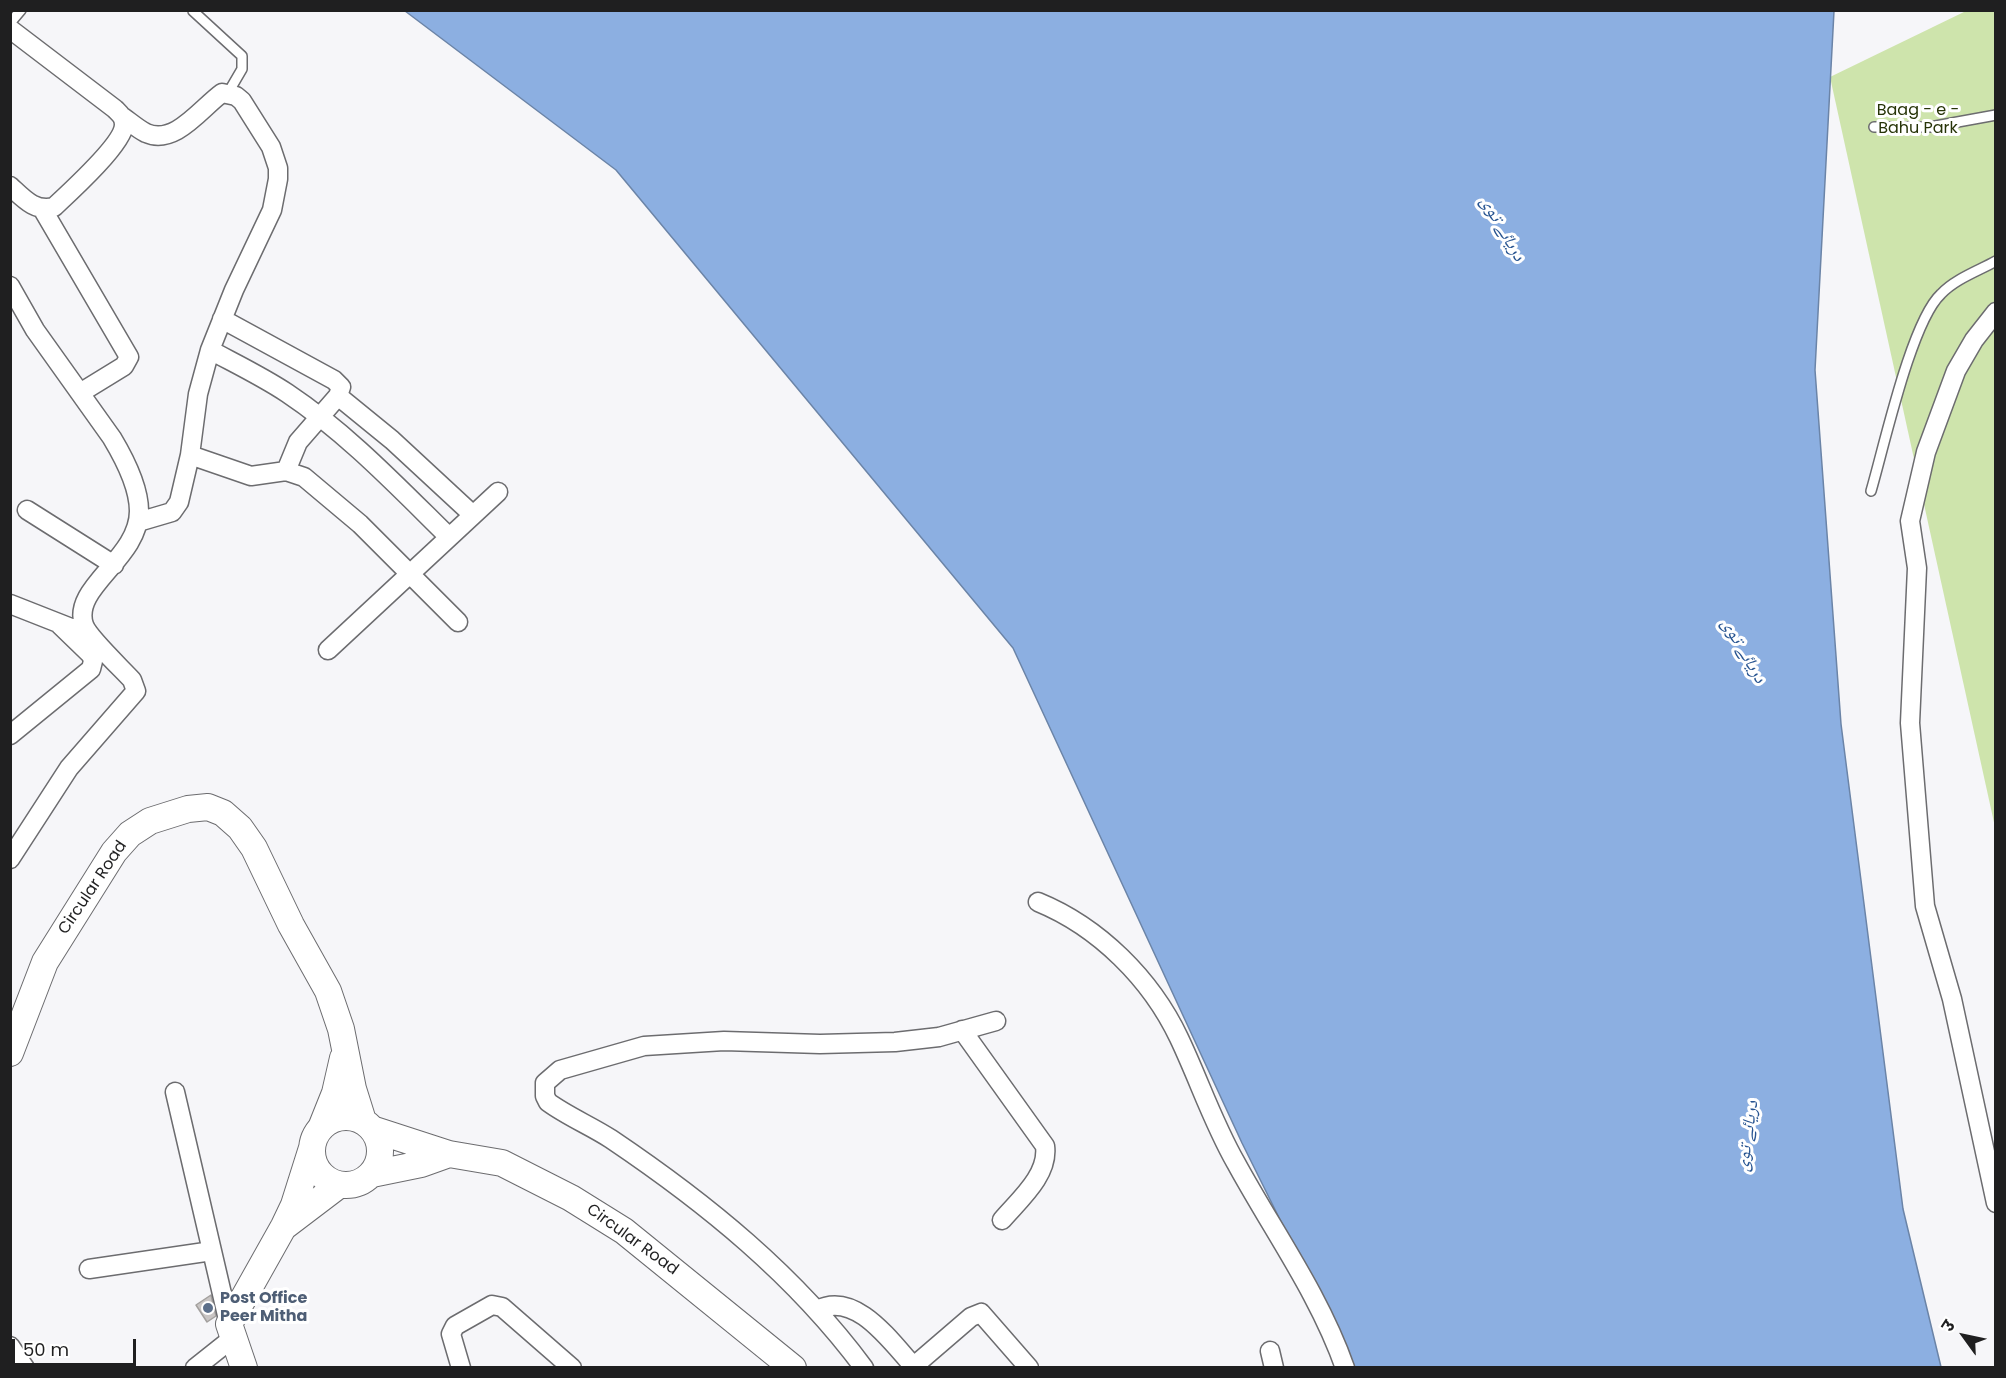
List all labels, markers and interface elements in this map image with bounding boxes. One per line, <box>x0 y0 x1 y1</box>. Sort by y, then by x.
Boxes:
park label: Baag - e - Bahu Park <box>1877 101 1959 139</box>
water label: دریائے توی <box>1475 193 1529 265</box>
water label: دریائے توی <box>1716 615 1770 687</box>
street label: Circular Road <box>55 838 131 938</box>
water label: دریائے توی <box>1732 1099 1764 1173</box>
street label: Circular Road <box>582 1200 682 1280</box>
place label: Post Office Peer Mitha <box>220 1289 307 1327</box>
marker: Post Office Peer Mitha <box>201 1301 215 1315</box>
north arrow <box>1934 1306 1994 1366</box>
text: उ <box>1936 1316 1961 1336</box>
scale bar <box>15 1327 140 1365</box>
text: 50 m <box>23 1337 69 1362</box>

